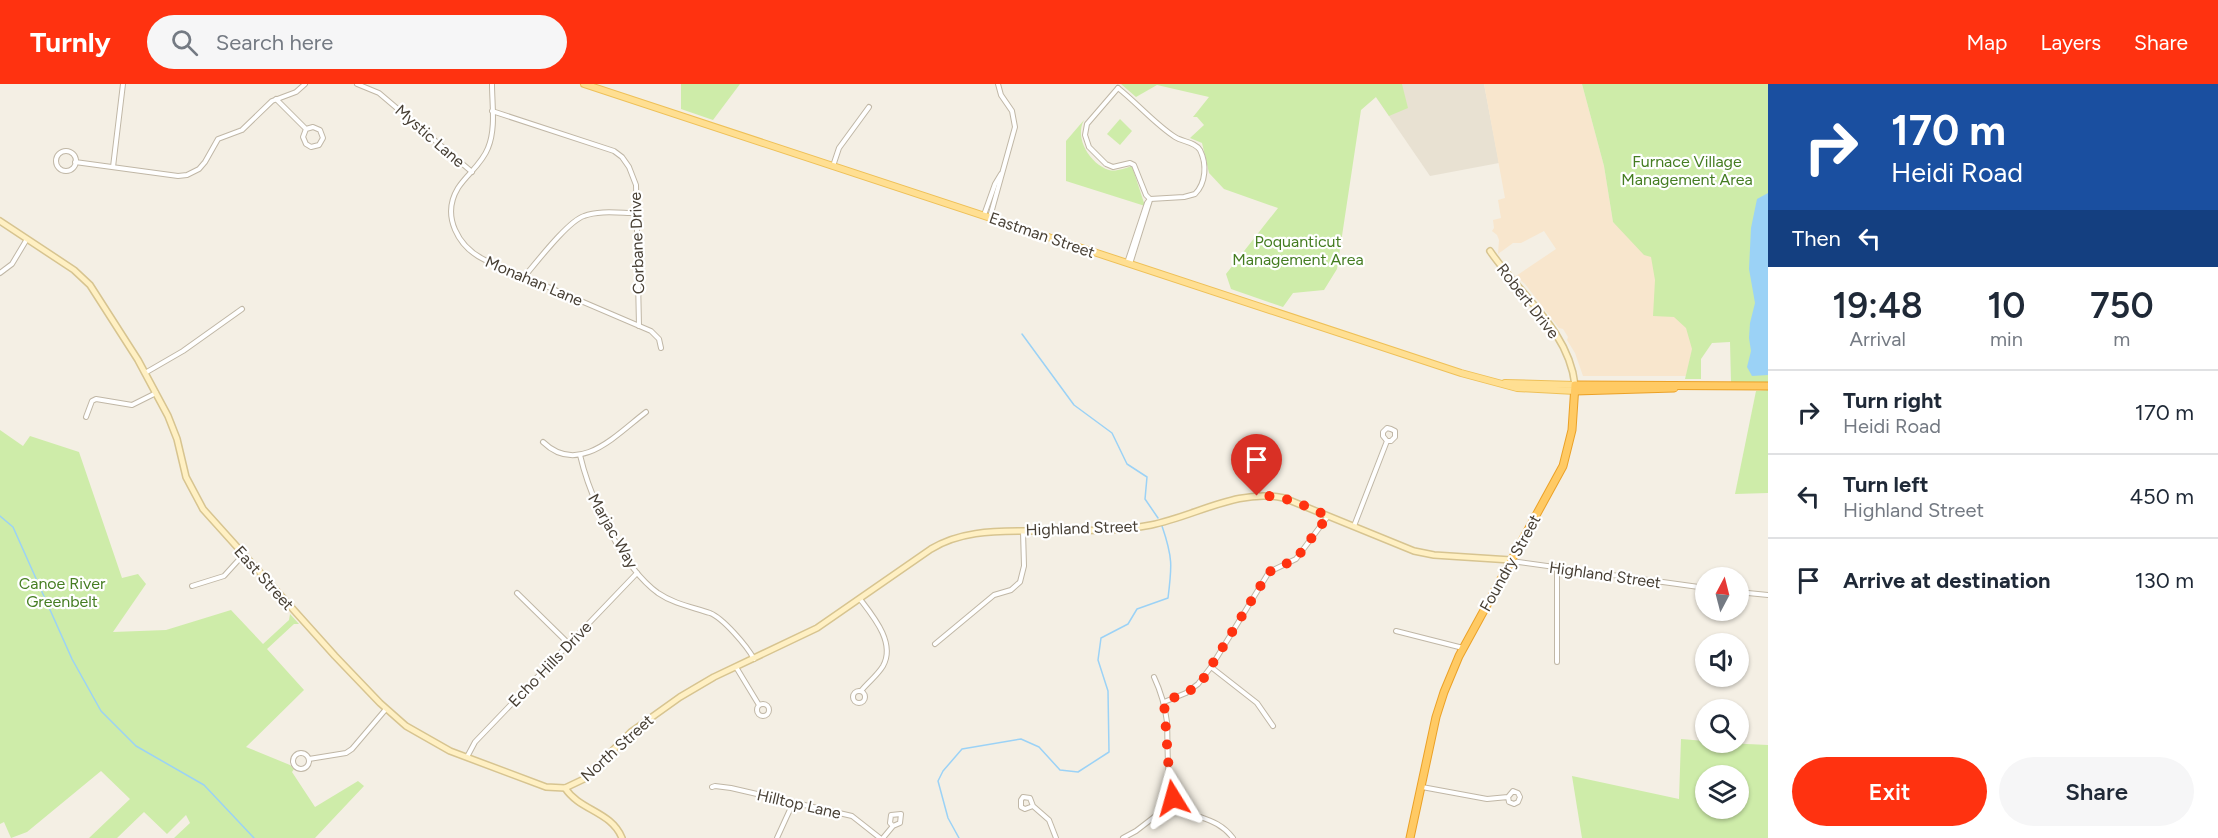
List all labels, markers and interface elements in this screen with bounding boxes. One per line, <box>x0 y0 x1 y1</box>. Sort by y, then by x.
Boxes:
search box <box>147 15 567 69</box>
text: Turnly <box>30 25 111 59</box>
icon: search <box>168 26 201 59</box>
text: Search here <box>216 29 333 56</box>
text: Map <box>1967 30 2007 55</box>
text: Layers <box>2040 30 2101 55</box>
text: Share <box>2134 30 2188 55</box>
street label: Mystic Lane <box>391 101 469 172</box>
text: 170 m <box>1891 105 2006 156</box>
icon: right <box>1792 108 1870 186</box>
park label: Furnace Village Management Area <box>1621 152 1753 189</box>
text: Heidi Road <box>1891 156 2023 189</box>
street label: Corbane Drive <box>626 191 648 294</box>
street label: Eastman Street <box>987 208 1097 262</box>
icon: left <box>1853 222 1886 255</box>
text: Then <box>1792 225 1841 252</box>
park label: Poquanticut Management Area <box>1232 232 1364 269</box>
street label: Monahan Lane <box>482 252 586 310</box>
street label: Robert Drive <box>1493 260 1563 342</box>
text: 19:48 <box>1832 284 1923 327</box>
text: 10 <box>1987 284 2026 327</box>
text: 750 <box>2090 284 2154 327</box>
text: Arrival <box>1849 327 1906 351</box>
text: min <box>1990 327 2023 351</box>
text: m <box>2113 327 2130 351</box>
text: Turn right <box>1843 387 1942 414</box>
icon: right <box>1792 396 1825 429</box>
text: 170 m <box>2135 399 2194 426</box>
text: Heidi Road <box>1843 414 1941 438</box>
pin <box>1231 434 1282 496</box>
icon: arrive <box>1240 443 1273 476</box>
text: Turn left <box>1843 471 1929 498</box>
icon: left <box>1792 480 1825 513</box>
text: 450 m <box>2129 483 2194 510</box>
street label: Marjac Way <box>584 490 642 572</box>
text: Highland Street <box>1843 498 1984 522</box>
street label: Foundry Street <box>1476 511 1544 615</box>
street label: Highland Street <box>1025 517 1139 539</box>
street label: East Street <box>230 542 298 614</box>
street label: Highland Street <box>1548 558 1662 592</box>
icon: arrive <box>1792 564 1825 597</box>
north arrow <box>1695 567 1749 621</box>
map controls <box>1695 567 1749 819</box>
text: Arrive at destination <box>1843 567 2051 594</box>
text: 130 m <box>2135 567 2194 594</box>
park label: Canoe River Greenbelt <box>19 574 106 611</box>
street label: Echo Hills Drive <box>504 617 596 711</box>
button: sound <box>1695 633 1749 687</box>
button: search <box>1695 699 1749 753</box>
street label: North Street <box>577 711 657 785</box>
button: Exit <box>1792 757 1987 826</box>
button: Share <box>1999 757 2194 826</box>
button: layers <box>1695 765 1749 819</box>
position arrow <box>1141 766 1205 830</box>
street label: Hilltop Lane <box>755 785 843 823</box>

